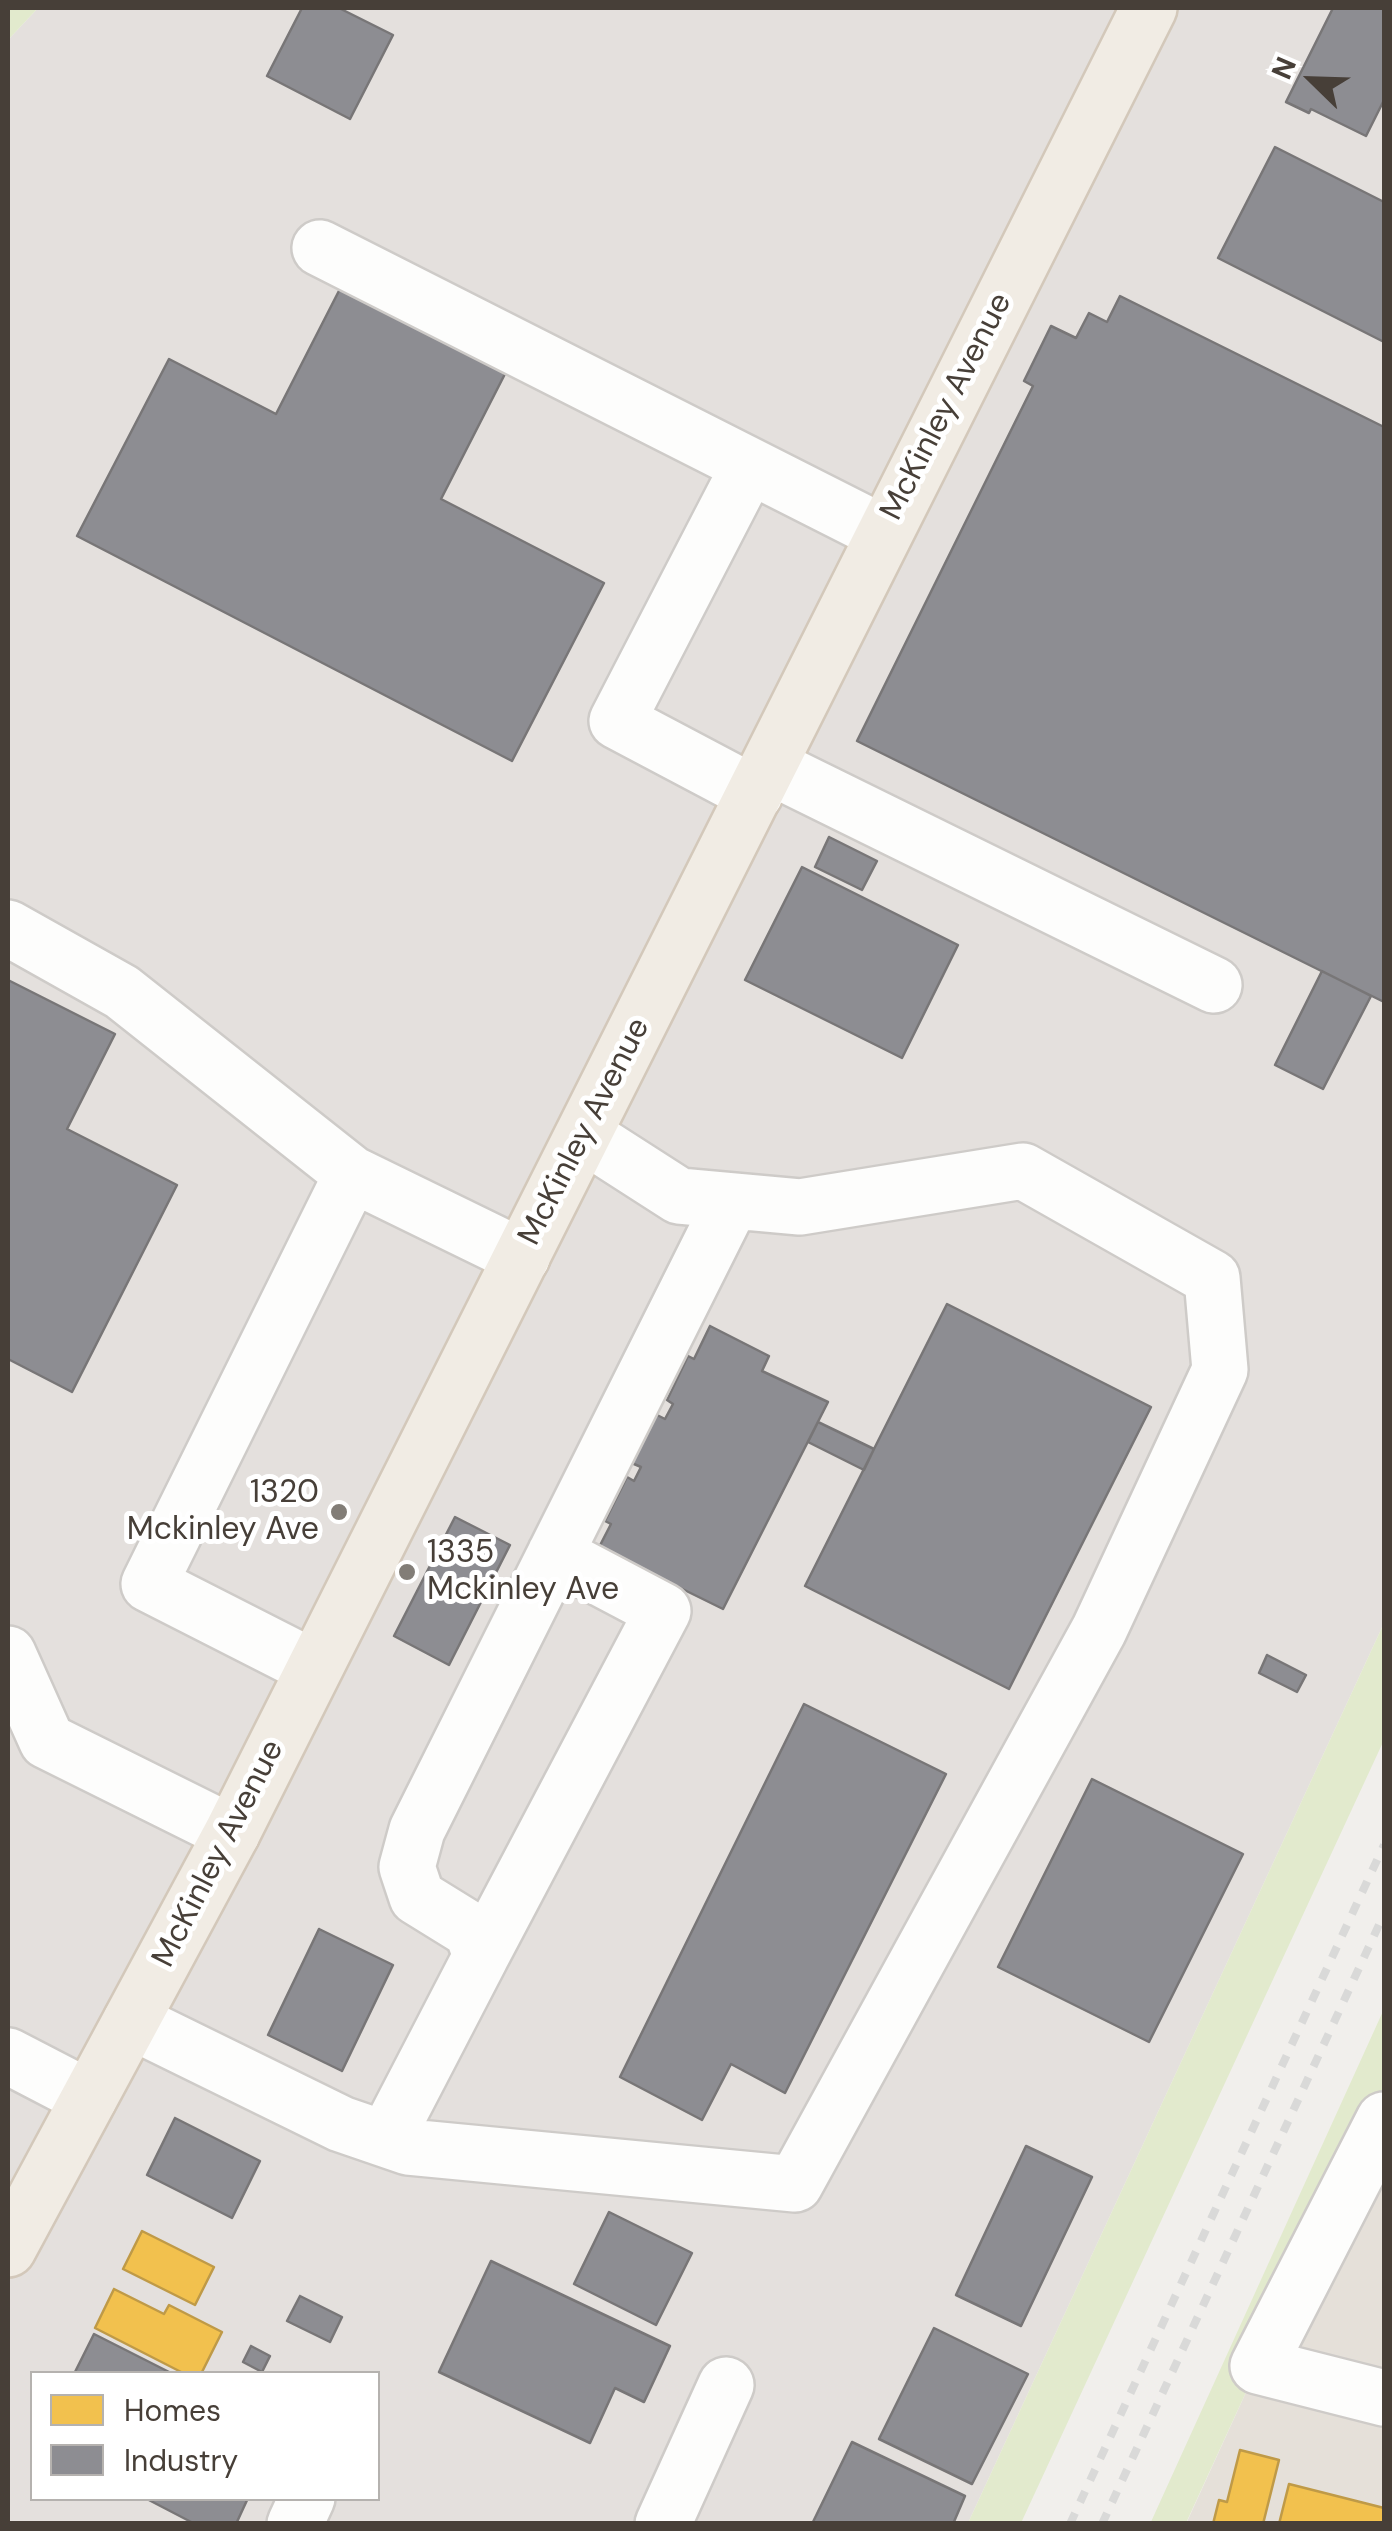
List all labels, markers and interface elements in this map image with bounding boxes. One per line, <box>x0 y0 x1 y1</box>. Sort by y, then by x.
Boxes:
north arrow <box>1262 30 1362 130</box>
text: N <box>1263 51 1305 85</box>
street label: McKinley Avenue <box>873 287 1021 527</box>
street label: McKinley Avenue <box>511 1012 659 1252</box>
place label: 1320 Mckinley Ave <box>127 1475 319 1550</box>
marker: 1320 Mckinley Ave <box>328 1501 350 1523</box>
place label: 1335 Mckinley Ave <box>427 1535 619 1610</box>
marker: 1335 Mckinley Ave <box>396 1561 418 1583</box>
street label: McKinley Avenue <box>145 1734 293 1974</box>
legend <box>30 2371 380 2501</box>
text: Homes <box>124 2391 221 2430</box>
text: Industry <box>124 2441 238 2480</box>

